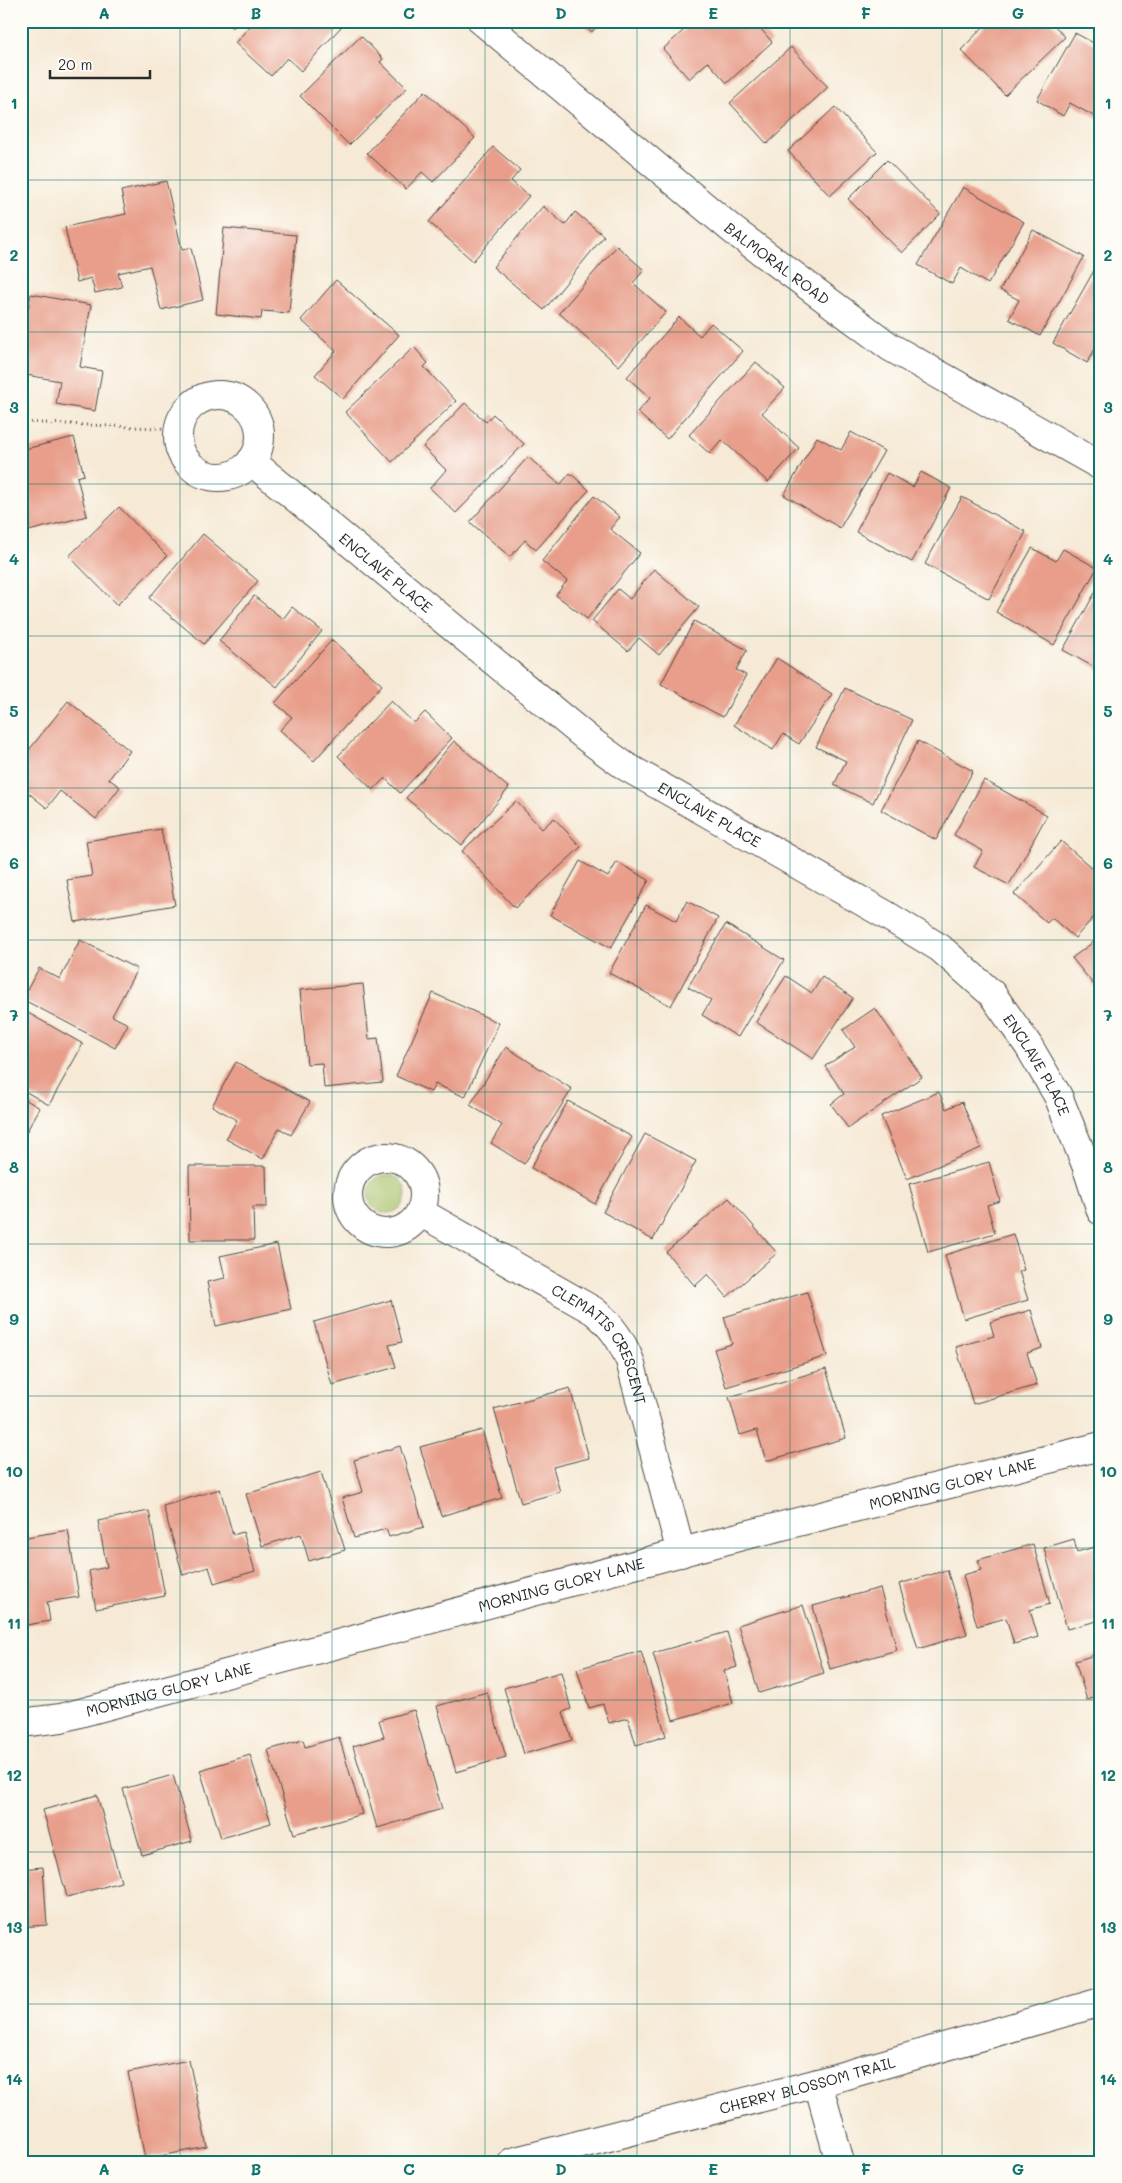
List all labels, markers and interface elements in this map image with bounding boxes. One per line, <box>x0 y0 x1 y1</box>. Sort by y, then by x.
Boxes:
text: A <box>98 2 110 23</box>
text: B <box>251 2 261 23</box>
text: C <box>403 2 415 23</box>
text: D <box>555 2 567 23</box>
text: E <box>708 2 718 23</box>
text: F <box>861 2 871 23</box>
text: G <box>1012 2 1024 23</box>
scale bar <box>50 48 150 80</box>
text: 20 m <box>58 54 92 74</box>
text: 1 <box>10 92 18 113</box>
text: 1 <box>1104 92 1112 113</box>
street label: BALMORAL ROAD <box>721 217 834 309</box>
text: 2 <box>10 244 19 265</box>
text: 2 <box>1104 244 1113 265</box>
text: 3 <box>9 396 19 417</box>
text: 3 <box>1103 396 1113 417</box>
street label: ENCLAVE PLACE <box>335 528 437 617</box>
text: 4 <box>9 548 19 569</box>
text: 4 <box>1103 548 1113 569</box>
text: 5 <box>9 700 19 721</box>
text: 5 <box>1103 700 1113 721</box>
street label: ENCLAVE PLACE <box>654 777 765 852</box>
text: 6 <box>9 852 19 873</box>
text: 6 <box>1103 852 1113 873</box>
text: 7 <box>10 1004 19 1025</box>
text: 7 <box>1104 1004 1113 1025</box>
street label: ENCLAVE PLACE <box>999 1010 1075 1119</box>
text: 8 <box>9 1156 19 1177</box>
text: 8 <box>1103 1156 1113 1177</box>
street label: CLEMATIS CRESCENT <box>548 1279 651 1407</box>
text: 9 <box>9 1308 19 1329</box>
text: 9 <box>1103 1308 1113 1329</box>
street label: MORNING GLORY LANE <box>867 1453 1038 1514</box>
text: 10 <box>5 1460 23 1481</box>
text: 10 <box>1099 1460 1117 1481</box>
street label: MORNING GLORY LANE <box>476 1552 647 1616</box>
text: 11 <box>7 1612 21 1633</box>
text: 11 <box>1101 1612 1115 1633</box>
street label: MORNING GLORY LANE <box>84 1657 255 1721</box>
text: 12 <box>6 1764 22 1785</box>
text: 12 <box>1100 1764 1116 1785</box>
text: 13 <box>6 1916 23 1937</box>
text: 13 <box>1100 1916 1117 1937</box>
street label: CHERRY BLOSSOM TRAIL <box>717 2051 897 2118</box>
text: 14 <box>5 2068 23 2089</box>
text: 14 <box>1099 2068 1117 2089</box>
text: A <box>98 2158 110 2179</box>
text: B <box>251 2158 261 2179</box>
text: C <box>403 2158 415 2179</box>
text: D <box>555 2158 567 2179</box>
text: E <box>708 2158 718 2179</box>
text: F <box>861 2158 871 2179</box>
text: G <box>1012 2158 1024 2179</box>

